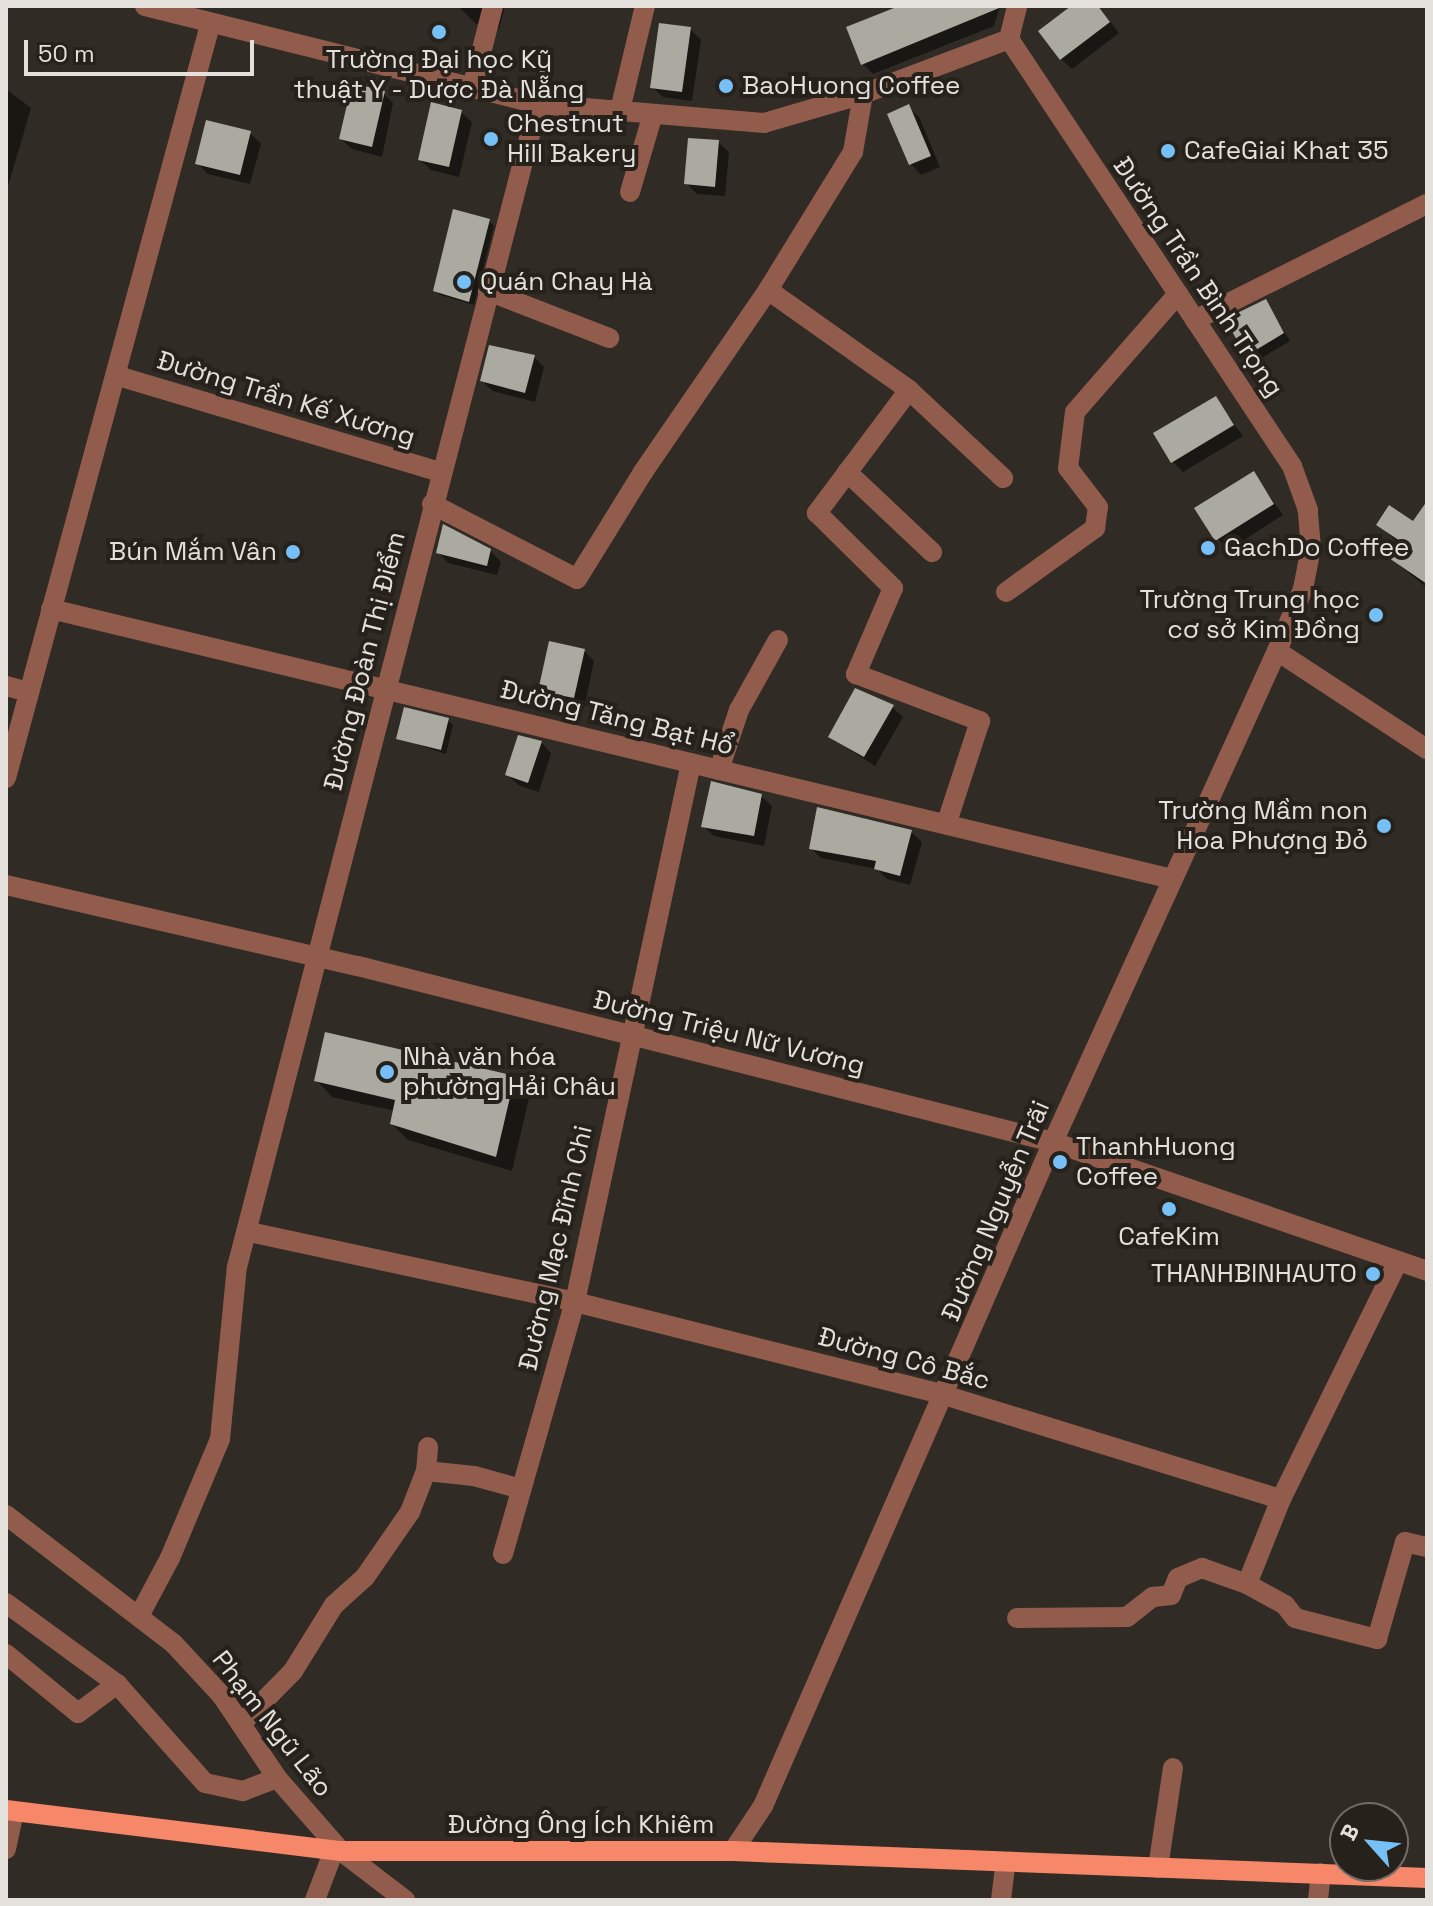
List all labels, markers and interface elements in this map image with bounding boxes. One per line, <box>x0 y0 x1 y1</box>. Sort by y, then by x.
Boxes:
marker: Trường Đại học Kỹ thuật Y - Dược Đà Nẵng <box>430 23 448 41</box>
scale bar <box>28 24 258 74</box>
text: 50 m <box>38 38 95 69</box>
place label: Trường Đại học Kỹ thuật Y - Dược Đà Nẵng <box>292 44 586 106</box>
place label: BaoHuong Coffee <box>742 70 960 102</box>
marker: BaoHuong Coffee <box>717 77 735 95</box>
place label: Chestnut Hill Bakery <box>507 108 636 170</box>
marker: Chestnut Hill Bakery <box>482 130 500 148</box>
place label: CafeGiai Khat 35 <box>1184 135 1388 167</box>
marker: CafeGiai Khat 35 <box>1159 142 1177 160</box>
street label: Đường Trần Bình Trọng <box>1106 151 1290 403</box>
place label: Quán Chay Hà <box>480 266 653 298</box>
marker: Quán Chay Hà <box>455 273 473 291</box>
street label: Đường Trần Kế Xương <box>153 345 419 453</box>
street label: Đường Đoàn Thị Điểm <box>318 528 412 794</box>
place label: GachDo Coffee <box>1224 532 1409 564</box>
place label: Bún Mắm Vân <box>109 536 277 568</box>
marker: GachDo Coffee <box>1199 539 1217 557</box>
marker: Bún Mắm Vân <box>284 543 302 561</box>
place label: Trường Trung học cơ sở Kim Đồng <box>1139 584 1360 646</box>
marker: Trường Trung học cơ sở Kim Đồng <box>1367 606 1385 624</box>
street label: Đường Tăng Bạt Hổ <box>497 674 737 762</box>
place label: Trường Mầm non Hoa Phượng Đỏ <box>1158 795 1368 856</box>
marker: Trường Mầm non Hoa Phượng Đỏ <box>1375 817 1393 835</box>
street label: Đường Triệu Nữ Vương <box>590 984 868 1082</box>
place label: Nhà văn hóa phường Hải Châu <box>403 1041 616 1102</box>
marker: Nhà văn hóa phường Hải Châu <box>378 1063 396 1081</box>
street label: Đường Nguyễn Trãi <box>935 1096 1057 1326</box>
street label: Đường Mạc Đĩnh Chi <box>513 1123 599 1373</box>
place label: ThanhHuong Coffee <box>1076 1131 1236 1192</box>
marker: ThanhHuong Coffee <box>1051 1153 1069 1171</box>
marker: CafeKim <box>1160 1200 1178 1218</box>
place label: CafeKim <box>1118 1221 1220 1253</box>
place label: THANHBINHAUTO <box>1151 1258 1357 1290</box>
marker: THANHBINHAUTO <box>1364 1265 1382 1283</box>
street label: Đường Cô Bắc <box>815 1321 993 1397</box>
street label: Phạm Ngũ Lão <box>205 1645 339 1803</box>
north arrow <box>1329 1802 1409 1882</box>
street label: Đường Ông Ích Khiêm <box>448 1809 714 1841</box>
text: B <box>1334 1819 1365 1845</box>

